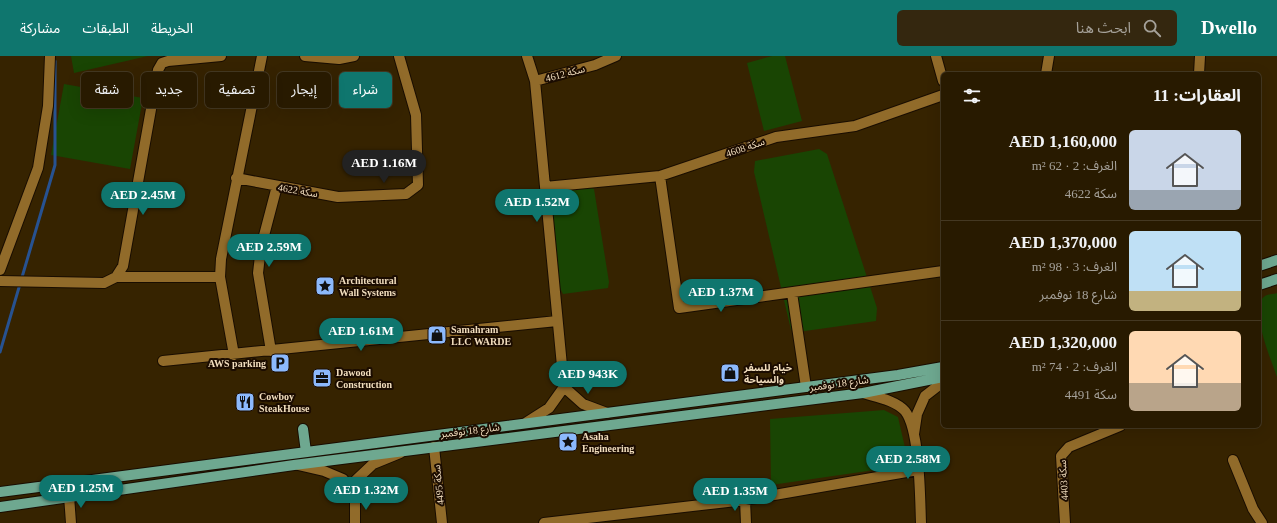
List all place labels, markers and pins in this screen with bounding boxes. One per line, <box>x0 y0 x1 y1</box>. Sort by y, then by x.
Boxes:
pin: AED 1.16M <box>338 150 430 184</box>
pin: AED 2.45M <box>97 182 189 216</box>
pin: AED 1.52M <box>491 189 583 223</box>
pin: AED 2.59M <box>223 234 315 268</box>
place icon: Architectural Wall Systems <box>314 275 336 297</box>
place label: Architectural Wall Systems <box>339 275 397 298</box>
pin: AED 1.37M <box>675 279 767 313</box>
pin: AED 1.61M <box>315 318 407 352</box>
shop icon: Samahram LLC WARDE <box>426 324 448 346</box>
place label: Samahram LLC WARDE <box>451 324 511 347</box>
parking icon: AWS parking <box>269 352 291 374</box>
place label: AWS parking <box>208 358 266 369</box>
pin: AED 943K <box>547 361 629 395</box>
shop icon: خيام للسفر والسياحة <box>719 362 741 384</box>
place label: خيام للسفر والسياحة <box>743 362 793 386</box>
office icon: Dawood Construction <box>311 367 333 389</box>
place label: Dawood Construction <box>336 367 393 390</box>
restaurant icon: Cowboy SteakHouse <box>234 391 256 413</box>
place label: Cowboy SteakHouse <box>259 391 310 414</box>
place icon: Asaha Engineering <box>557 431 579 453</box>
place label: Asaha Engineering <box>582 431 634 454</box>
pin: AED 2.58M <box>862 446 954 480</box>
pin: AED 1.25M <box>35 475 127 509</box>
pin: AED 1.32M <box>320 477 412 511</box>
pin: AED 1.35M <box>689 478 781 512</box>

